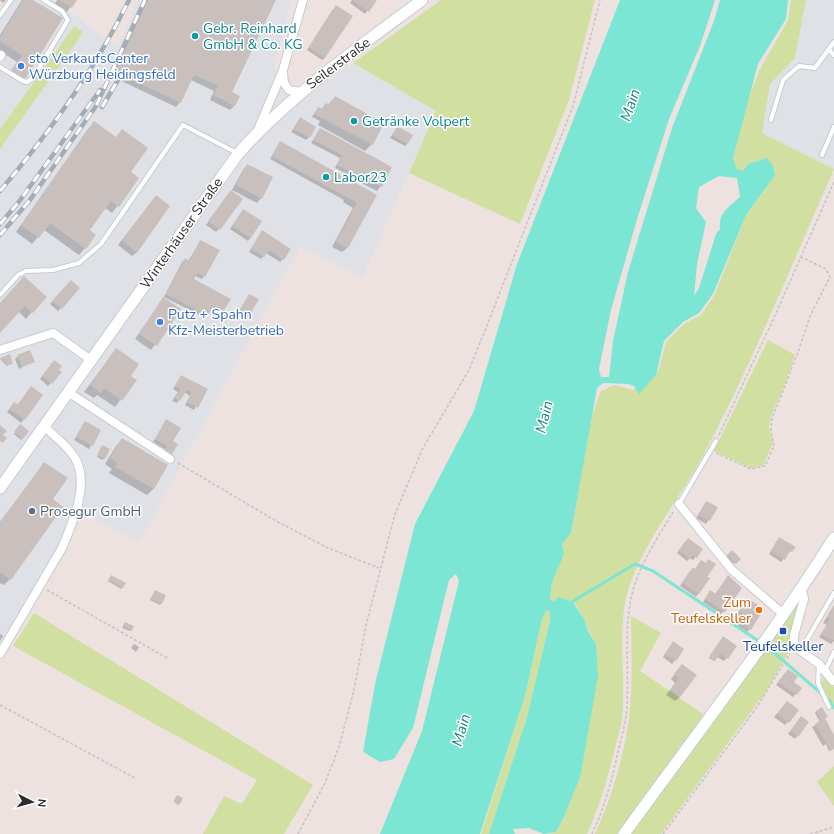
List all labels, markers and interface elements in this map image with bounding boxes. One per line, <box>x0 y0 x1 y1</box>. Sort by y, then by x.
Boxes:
place label: Gebr. Reinhard GmbH & Co. KG <box>203 19 303 54</box>
marker: Gebr. Reinhard GmbH & Co. KG <box>190 31 200 41</box>
street label: Seilerstraße <box>302 33 374 94</box>
place label: sto VerkaufsCenter Würzburg Heidingsfeld <box>29 49 176 84</box>
marker: sto VerkaufsCenter Würzburg Heidingsfeld <box>16 61 26 71</box>
water label: Main <box>615 86 645 124</box>
place label: Getränke Volpert <box>362 112 469 131</box>
marker: Getränke Volpert <box>349 116 359 126</box>
place label: Labor23 <box>334 168 387 187</box>
marker: Labor23 <box>321 172 331 182</box>
street label: Winterhäuser Straße <box>136 174 227 293</box>
place label: Putz + Spahn Kfz-Meisterbetrieb <box>168 305 284 340</box>
marker: Putz + Spahn Kfz-Meisterbetrieb <box>155 317 165 327</box>
water label: Main <box>530 399 558 435</box>
place label: Prosegur GmbH <box>40 502 141 521</box>
marker: Prosegur GmbH <box>27 506 37 516</box>
place label: Zum Teufelskeller <box>671 593 751 628</box>
marker: Zum Teufelskeller <box>754 605 764 615</box>
marker: Teufelskeller <box>778 626 788 636</box>
place label: Teufelskeller <box>743 637 823 656</box>
water label: Main <box>447 711 475 749</box>
north arrow <box>12 782 52 822</box>
text: N <box>34 798 49 808</box>

